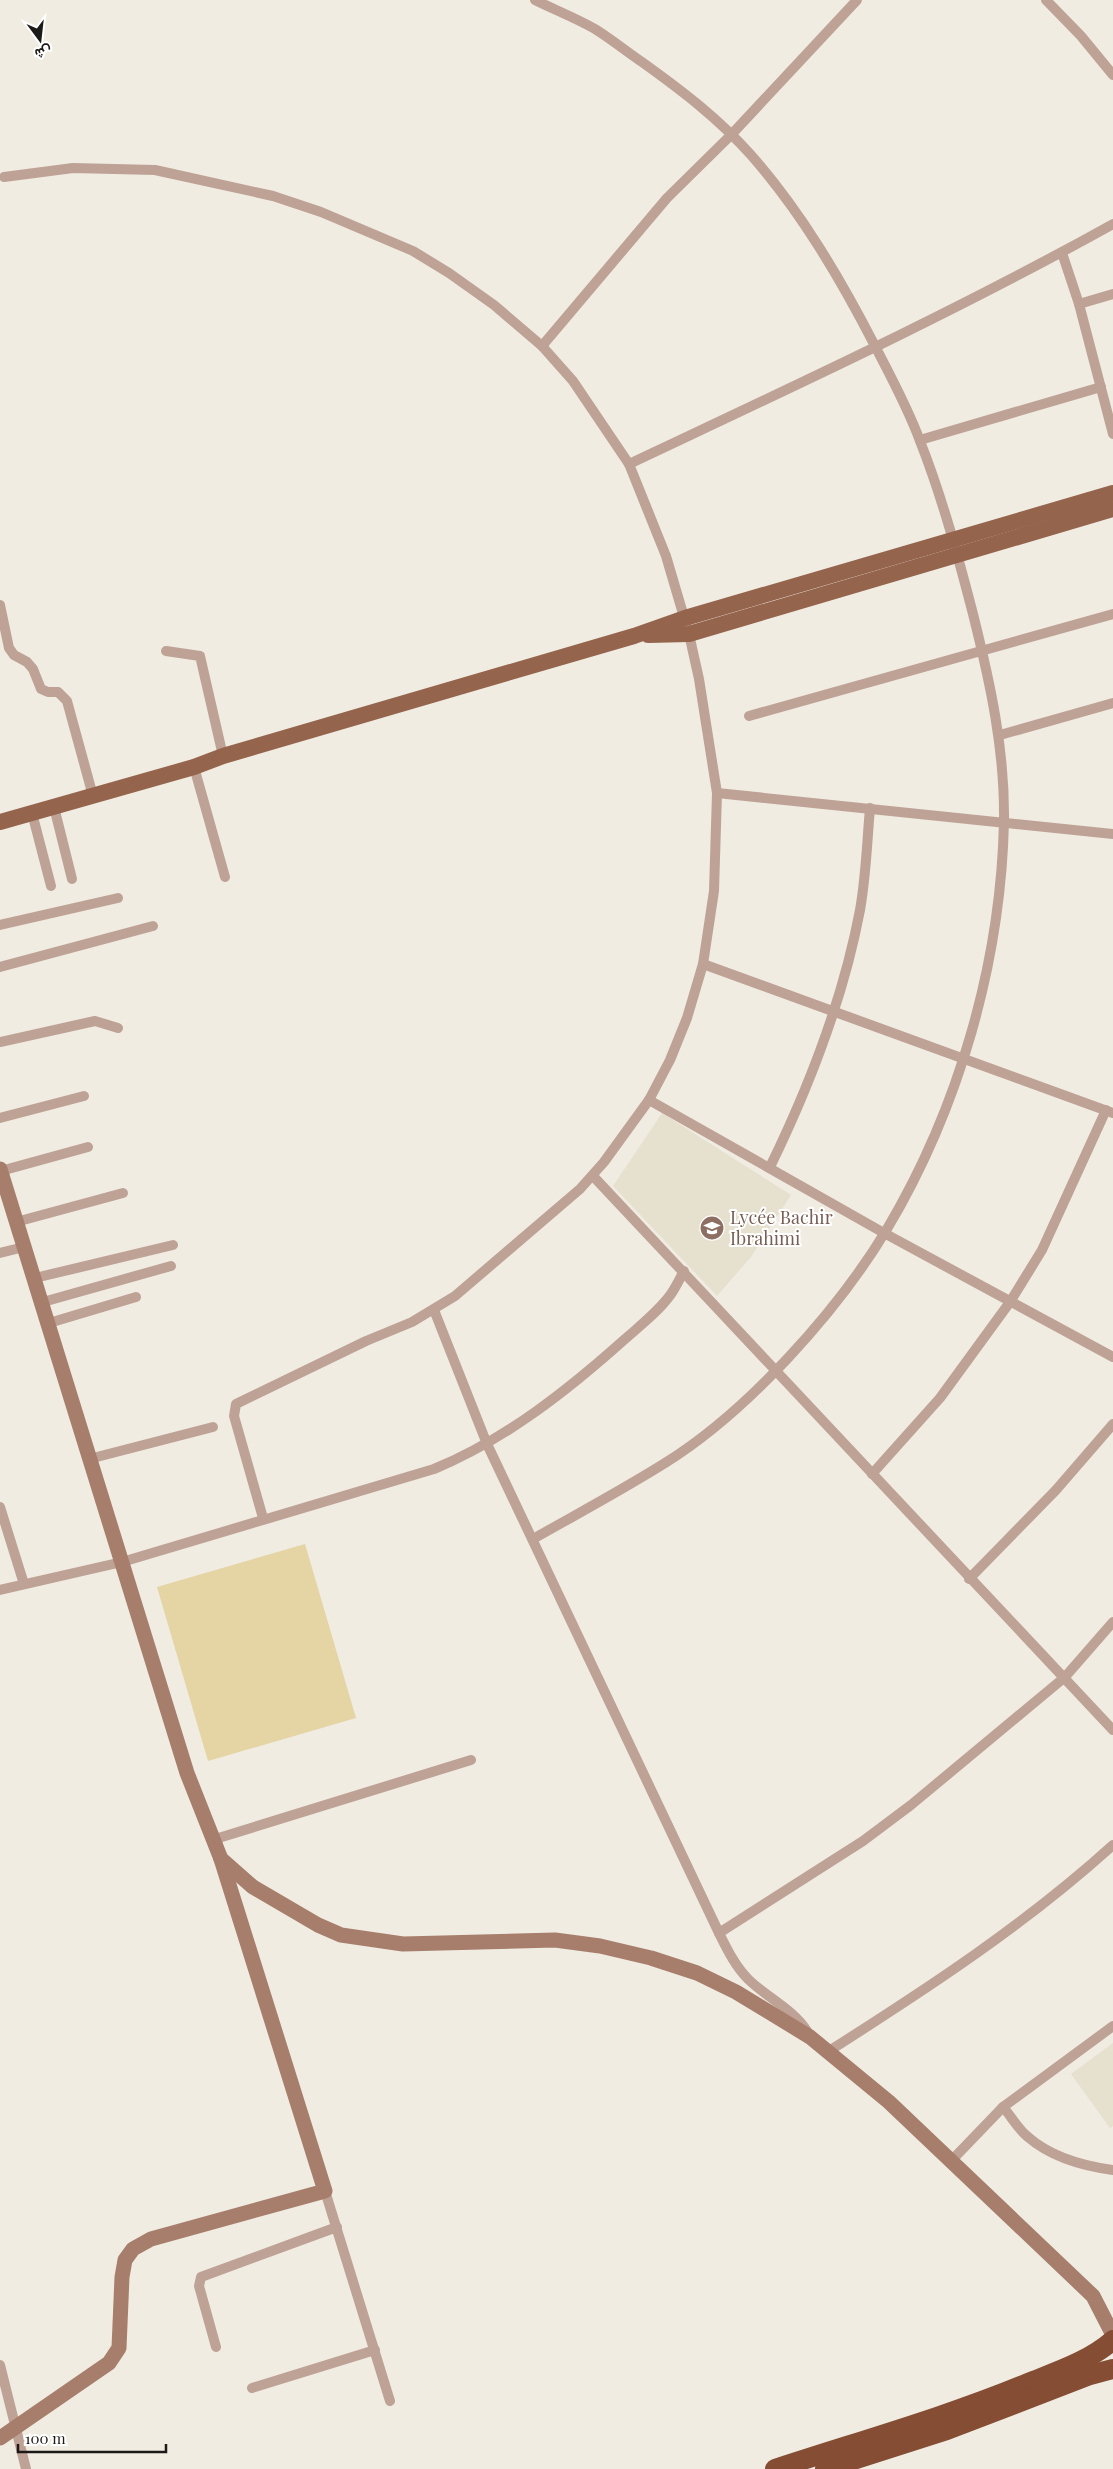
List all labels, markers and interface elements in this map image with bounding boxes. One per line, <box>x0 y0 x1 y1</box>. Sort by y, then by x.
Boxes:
north arrow <box>15 15 65 65</box>
text: ش <box>33 42 54 64</box>
place label: Lycée Bachir Ibrahimi <box>730 1205 833 1250</box>
school or university icon: Lycée Bachir Ibrahimi <box>699 1215 725 1241</box>
scale bar <box>18 2422 165 2454</box>
text: 100 m <box>25 2428 66 2448</box>

